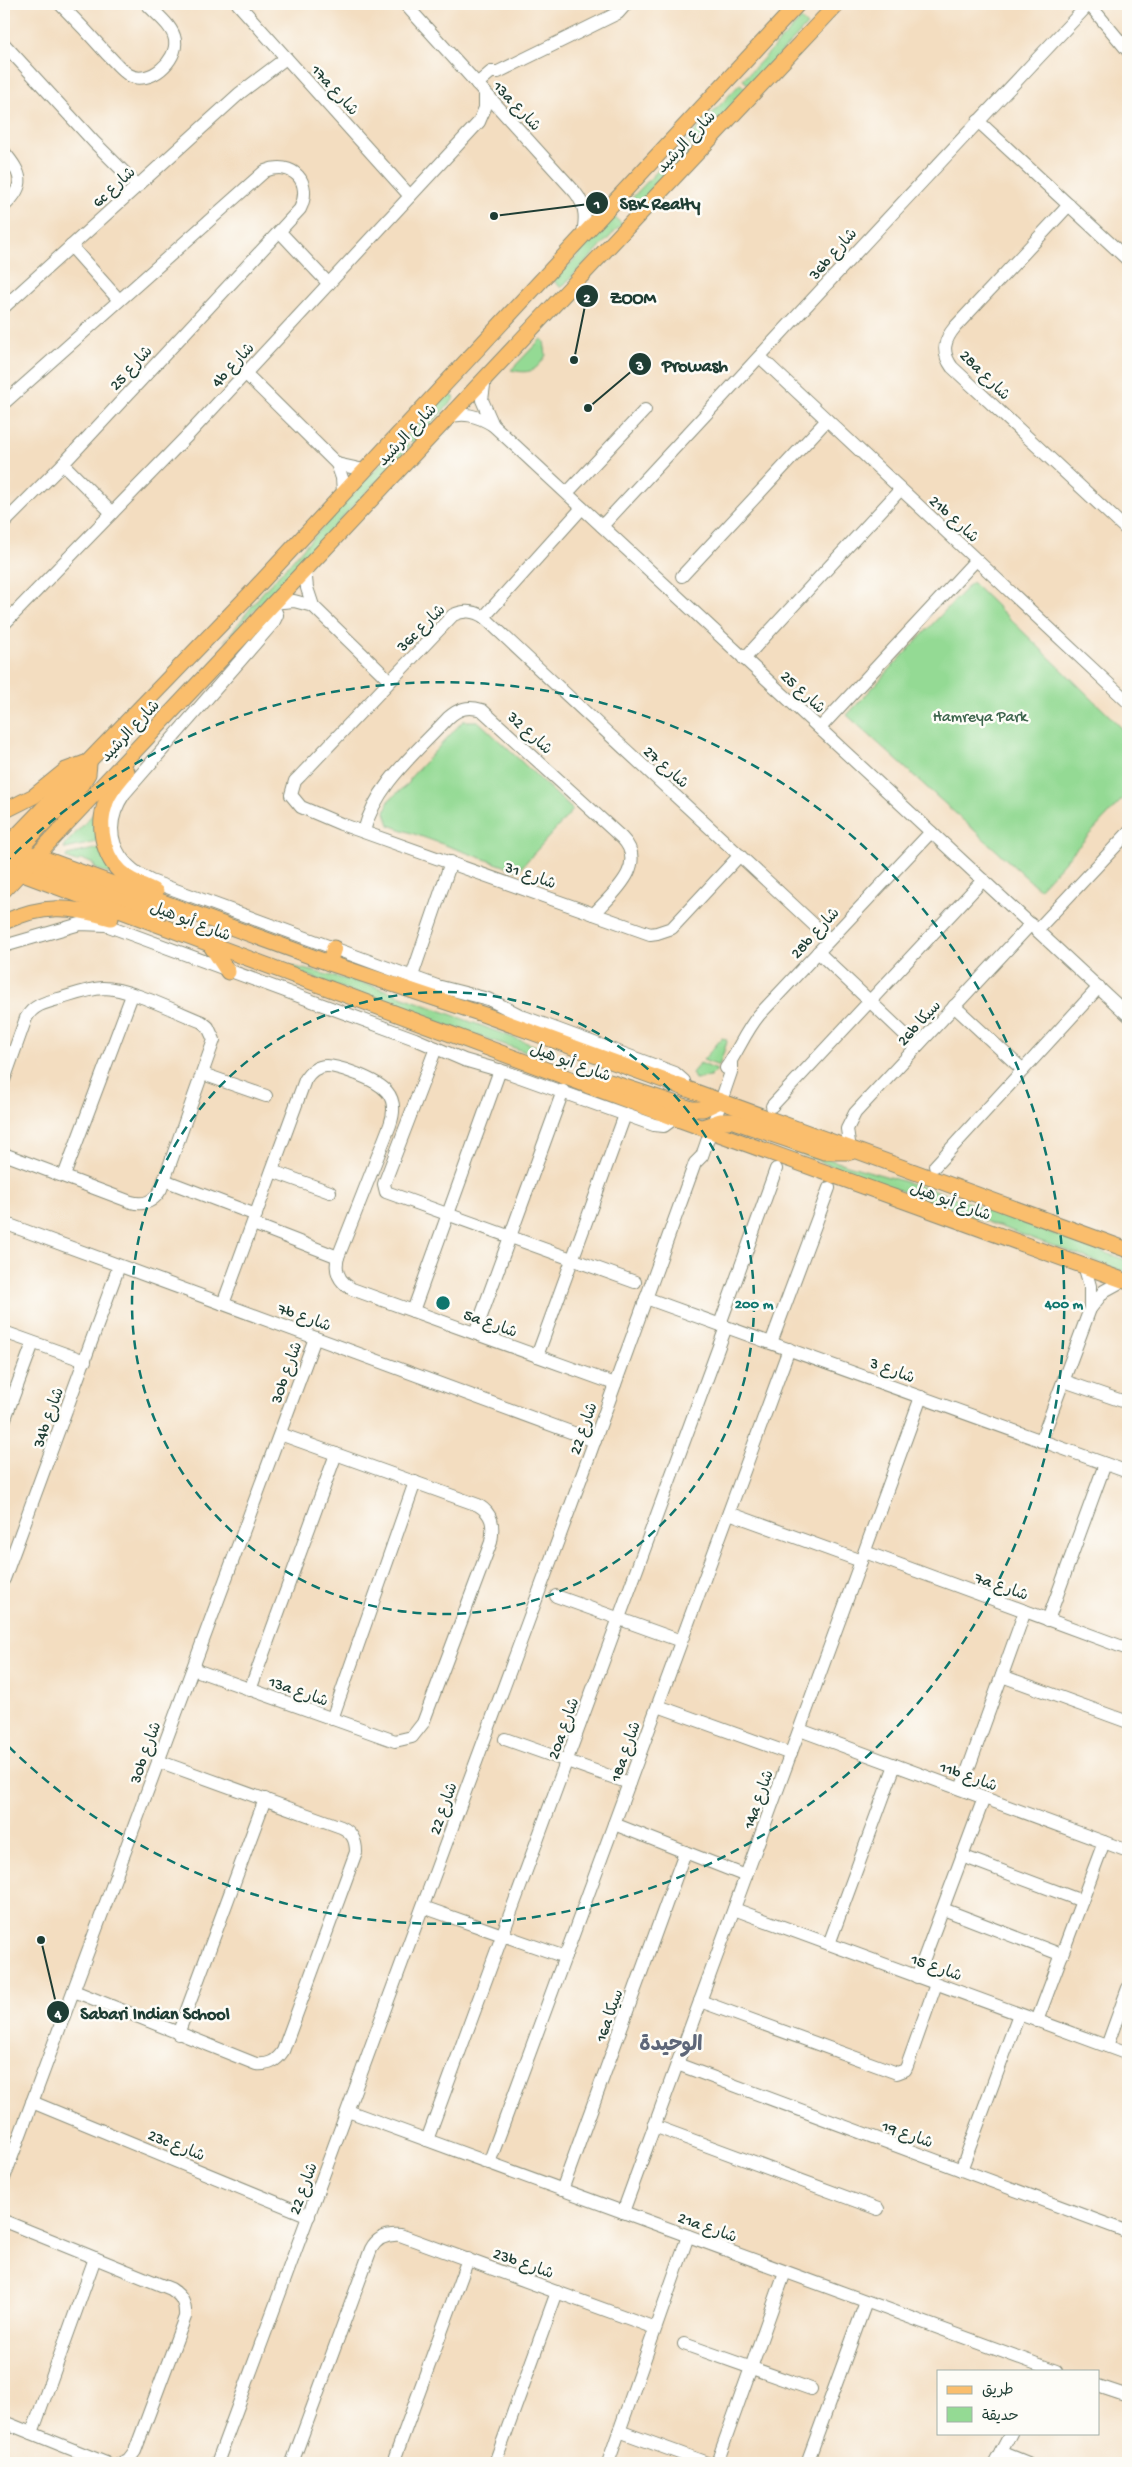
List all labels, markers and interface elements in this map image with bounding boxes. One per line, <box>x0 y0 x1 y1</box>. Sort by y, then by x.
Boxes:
street label: 17a شارع <box>305 61 361 121</box>
street label: 13a شارع <box>487 77 544 137</box>
street label: شارع الرشيد <box>654 108 721 179</box>
street label: 6c شارع <box>90 164 141 213</box>
callout: SBK Realty <box>585 187 710 220</box>
text: SBK Realty <box>620 195 700 216</box>
text: 1 <box>593 196 600 214</box>
street label: 36b شارع <box>806 225 863 286</box>
callout: ZOOM <box>575 280 666 313</box>
text: ZOOM <box>610 289 656 310</box>
text: 2 <box>583 290 591 308</box>
street label: 4b شارع <box>209 340 260 393</box>
street label: شارع 25 <box>107 343 158 396</box>
street label: 28a شارع <box>954 347 1013 406</box>
callout: Prowash <box>627 348 738 381</box>
text: Prowash <box>661 357 728 378</box>
text: 3 <box>635 358 644 376</box>
street label: شارع الرشيد <box>375 401 442 472</box>
street label: 21b شارع <box>924 493 981 548</box>
street label: 36c شارع <box>393 602 451 658</box>
street label: شارع 25 <box>775 668 828 719</box>
street label: شارع الرشيد <box>98 697 165 768</box>
street label: شارع 32 <box>501 708 555 760</box>
park label: Hamreya Park <box>933 709 1029 728</box>
street label: شارع 27 <box>638 743 691 794</box>
street label: شارع 31 <box>501 859 558 895</box>
street label: شارع أبو هيل <box>147 897 233 947</box>
street label: 28b شارع <box>788 905 845 964</box>
street label: 26b سيكا <box>895 998 946 1051</box>
street label: شارع أبو هيل <box>527 1039 614 1088</box>
street label: شارع أبو هيل <box>907 1178 994 1227</box>
centre of rings <box>434 1294 452 1312</box>
text: 200 m <box>735 1296 774 1314</box>
text: 400 m <box>1044 1296 1084 1314</box>
street label: 7b شارع <box>274 1301 333 1338</box>
street label: 5a شارع <box>460 1307 519 1344</box>
street label: 30b شارع <box>268 1340 308 1408</box>
street label: شارع 3 <box>866 1355 917 1390</box>
street label: 34b شارع <box>30 1385 70 1452</box>
street label: شارع 22 <box>567 1401 603 1458</box>
street label: 7a شارع <box>970 1570 1030 1607</box>
street label: 13a شارع <box>264 1673 330 1713</box>
street label: 20a شارع <box>545 1696 585 1763</box>
street label: 30b شارع <box>127 1720 167 1788</box>
street label: 18a شارع <box>607 1720 647 1786</box>
street label: 11b شارع <box>936 1759 999 1797</box>
street label: 14a شارع <box>741 1768 780 1833</box>
street label: شارع 22 <box>427 1781 463 1838</box>
street label: شارع 15 <box>907 1951 964 1987</box>
street label: 16a سيكا <box>593 1987 630 2046</box>
callout: Sabari Indian School <box>46 1996 240 2029</box>
text: Sabari Indian School <box>80 2005 230 2026</box>
text: 4 <box>53 2006 62 2024</box>
district label: الوحيدة <box>639 2034 703 2059</box>
street label: شارع 19 <box>878 2118 935 2154</box>
street label: 23c شارع <box>144 2127 207 2167</box>
street label: شارع 22 <box>287 2161 324 2218</box>
street label: 21a شارع <box>675 2210 739 2249</box>
street label: 23b شارع <box>490 2246 556 2285</box>
legend <box>937 2370 1100 2434</box>
text: طريق <box>982 2382 1014 2400</box>
text: حديقة <box>982 2408 1019 2426</box>

